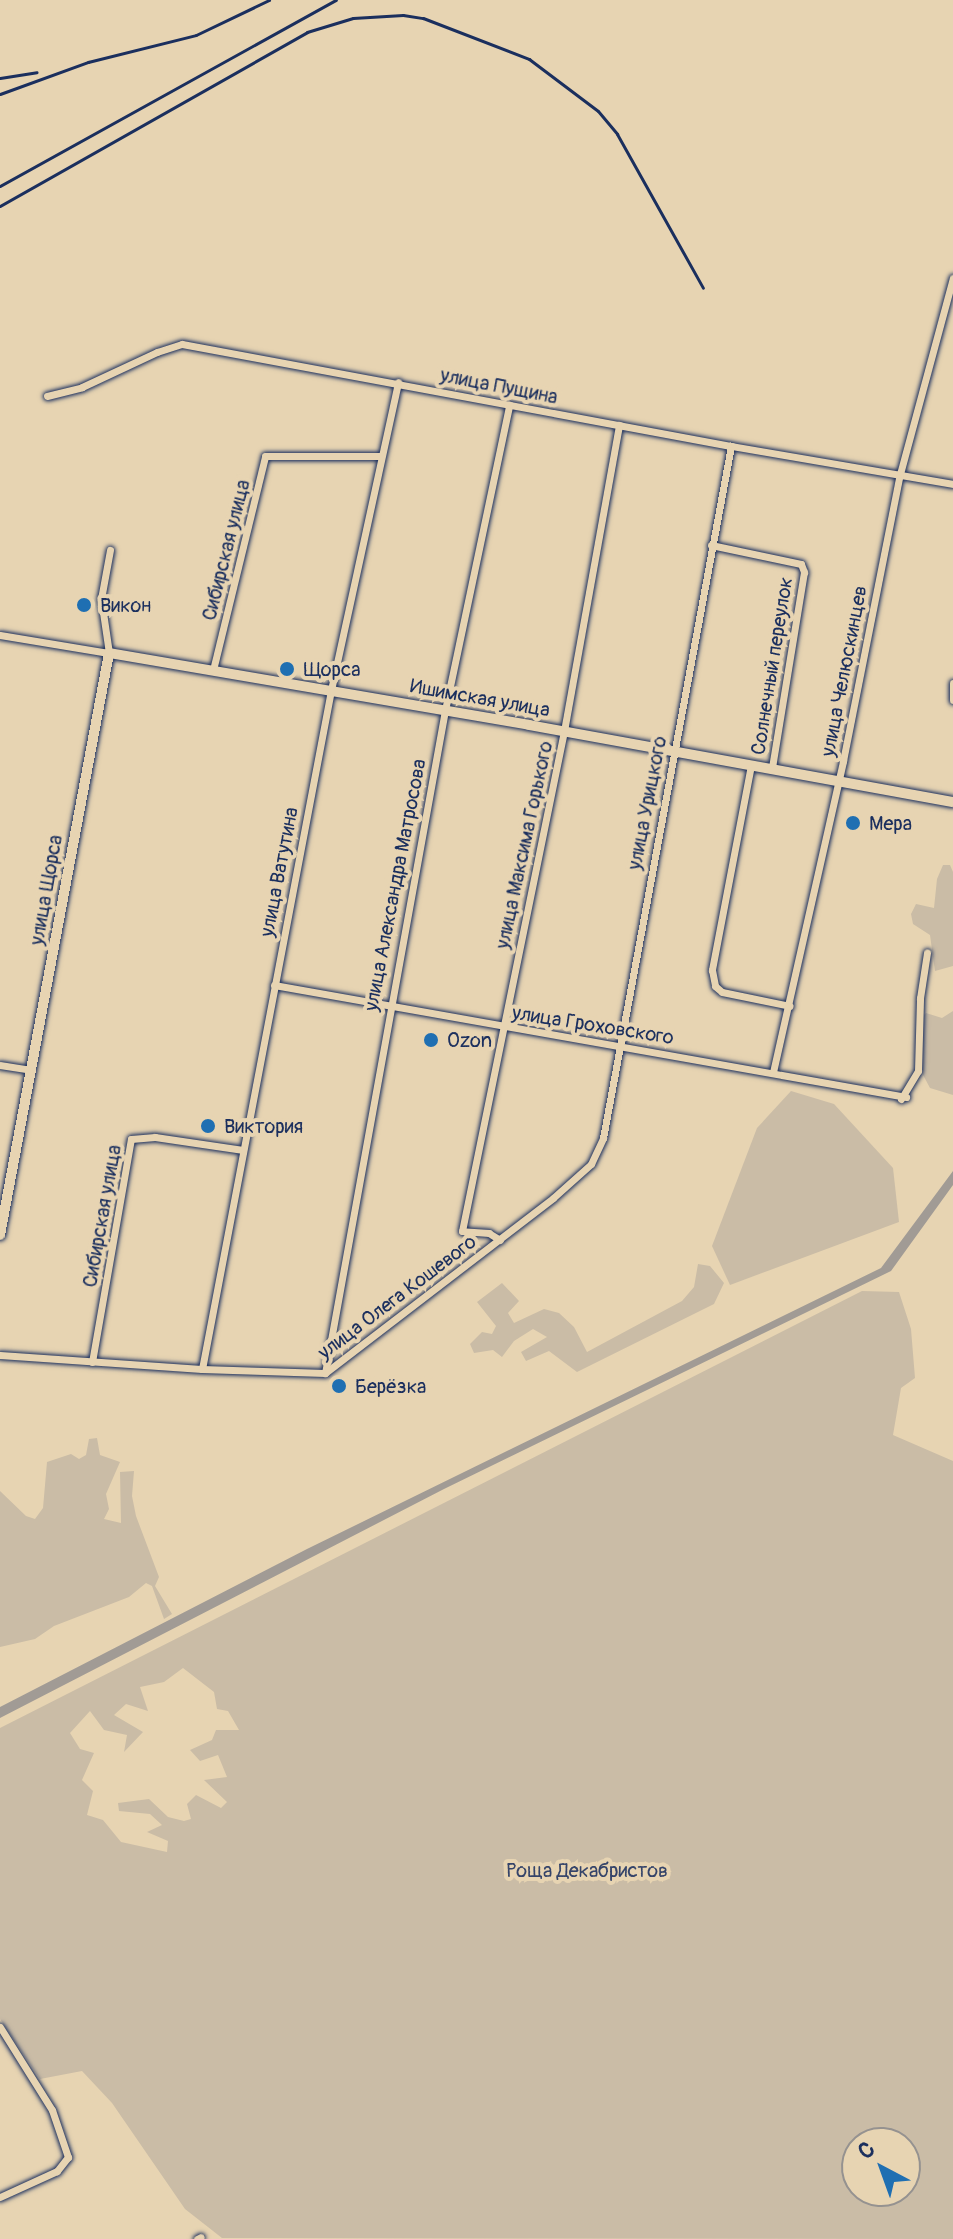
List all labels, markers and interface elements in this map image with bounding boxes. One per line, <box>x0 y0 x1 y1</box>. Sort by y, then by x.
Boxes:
street label: улица Пущина <box>438 363 560 409</box>
street label: Сибирская улица <box>197 477 255 623</box>
street label: Солнечный переулок <box>746 575 798 757</box>
street label: улица Челюскинцев <box>816 583 872 759</box>
place label: Викон <box>100 593 151 617</box>
marker: Викон <box>75 596 93 614</box>
place label: Щорса <box>303 657 360 681</box>
marker: Щорса <box>278 660 296 678</box>
street label: Ишимская улица <box>408 674 552 722</box>
street label: улица Урицкого <box>622 734 672 872</box>
street label: улица Максима Горького <box>490 739 558 951</box>
street label: улица Александра Матросова <box>359 757 431 1013</box>
street label: улица Ватутина <box>255 805 303 939</box>
place label: Мера <box>869 811 912 835</box>
marker: Мера <box>844 814 862 832</box>
street label: улица Щорса <box>24 833 68 947</box>
street label: улица Гроховского <box>510 1000 676 1050</box>
place label: Ozon <box>447 1028 492 1052</box>
marker: Ozon <box>422 1031 440 1049</box>
place label: Виктория <box>224 1114 303 1138</box>
marker: Виктория <box>199 1117 217 1135</box>
street label: Сибирская улица <box>78 1143 126 1289</box>
street label: улица Олега Кошевого <box>313 1230 481 1364</box>
place label: Берёзка <box>355 1374 426 1398</box>
marker: Берёзка <box>330 1377 348 1395</box>
park label: Роща Декабристов <box>506 1858 668 1882</box>
north arrow <box>841 2127 921 2207</box>
text: С <box>852 2135 881 2165</box>

